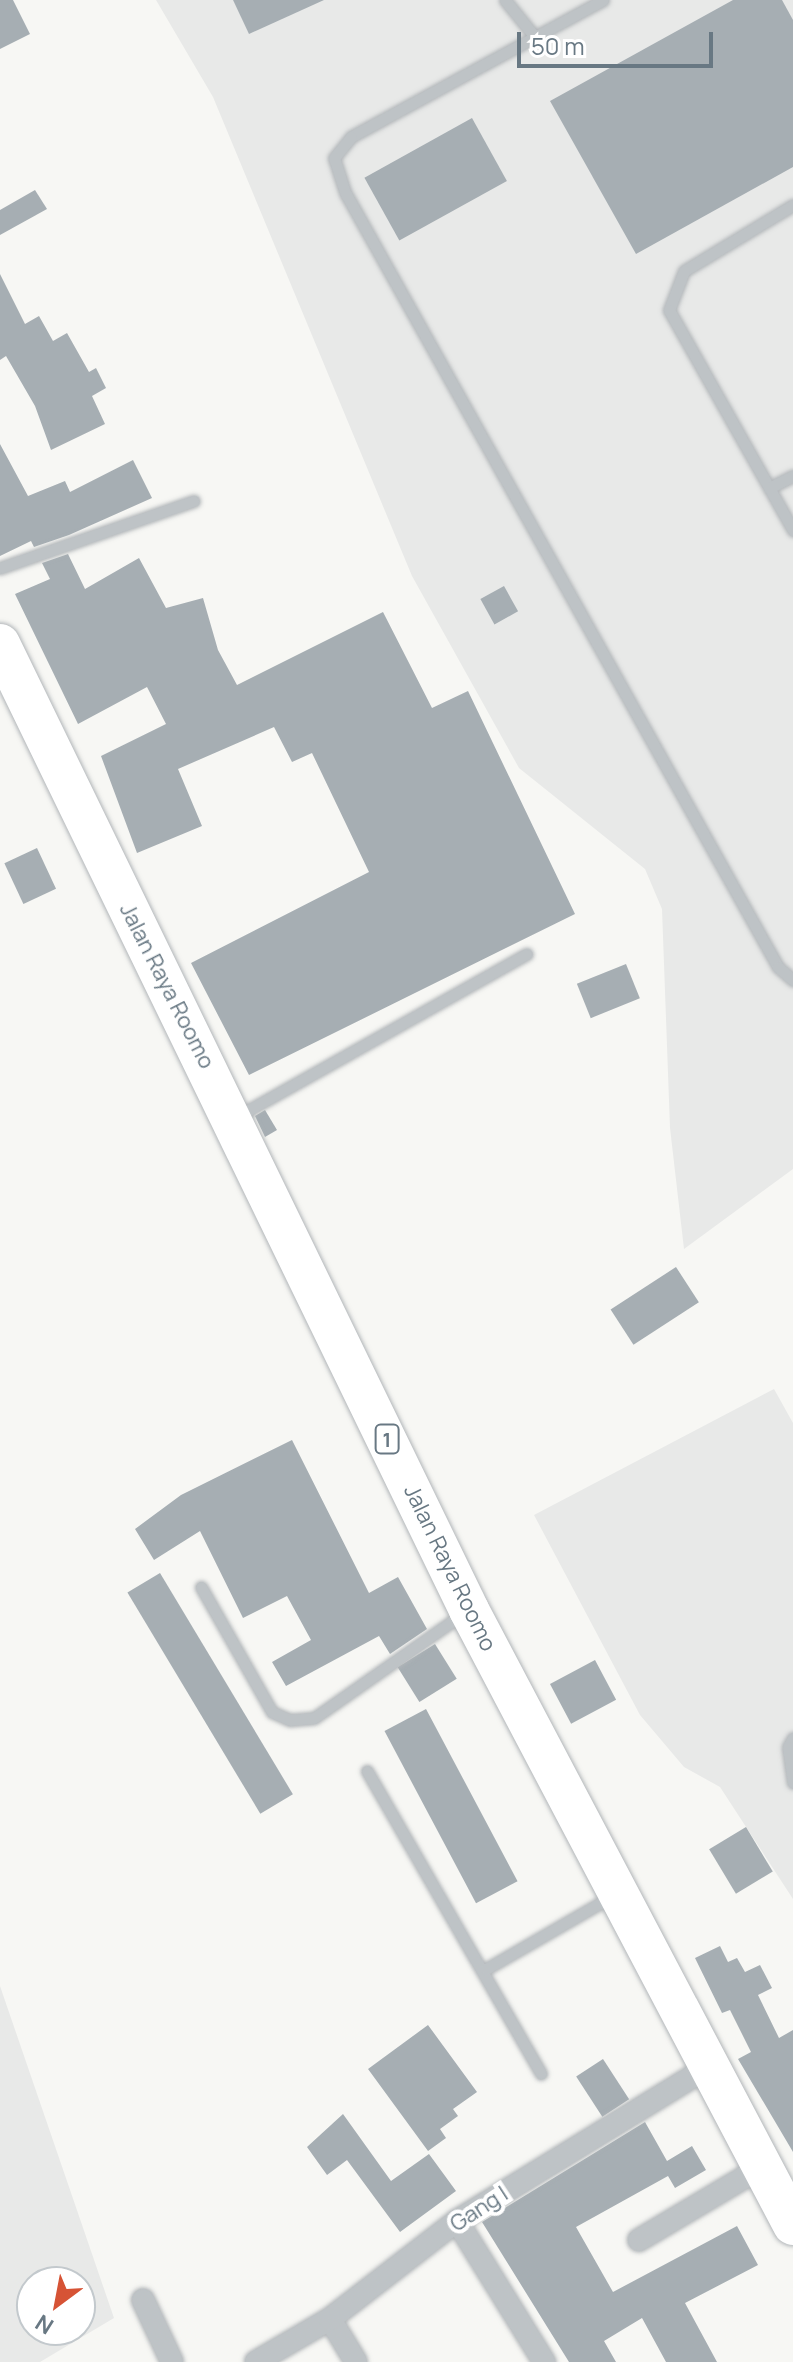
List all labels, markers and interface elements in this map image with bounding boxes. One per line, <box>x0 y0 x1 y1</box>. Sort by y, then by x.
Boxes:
scale bar <box>521 16 717 66</box>
text: 50 m <box>531 29 585 62</box>
street label: Jalan Raya Roomo <box>114 899 220 1073</box>
road number: 1 <box>373 1423 401 1455</box>
street label: Jalan Raya Roomo <box>398 1480 502 1656</box>
street label: Gang I <box>445 2181 513 2237</box>
north arrow <box>16 2266 96 2346</box>
text: N <box>30 2308 59 2342</box>

